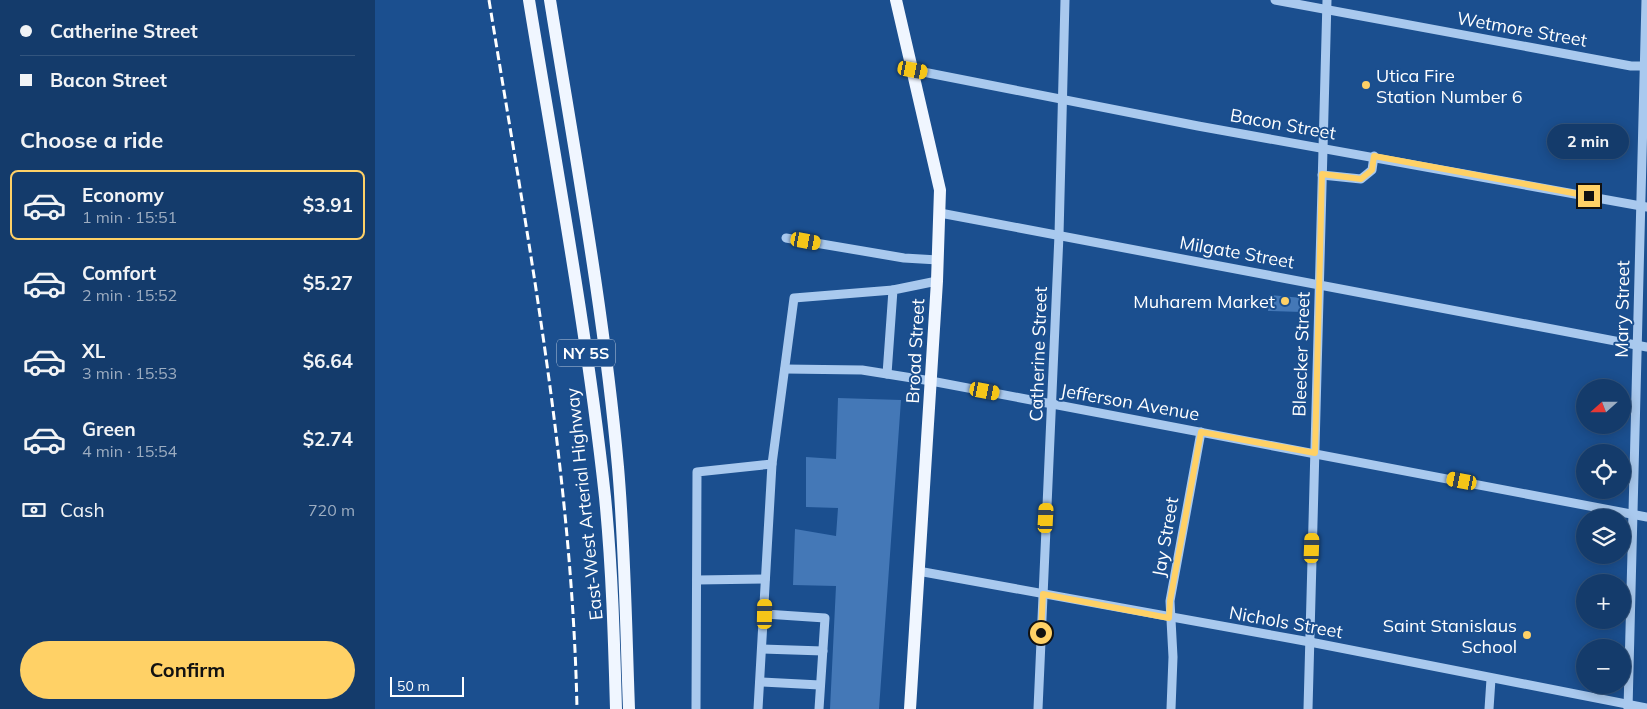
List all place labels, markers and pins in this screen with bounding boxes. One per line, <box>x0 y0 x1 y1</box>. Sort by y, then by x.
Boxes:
place label: Utica Fire Station Number 6 <box>1376 64 1523 108</box>
marker: Utica Fire Station Number 6 <box>1360 79 1372 91</box>
place label: Muharem Market <box>1133 290 1275 313</box>
marker: Muharem Market <box>1279 295 1291 307</box>
place label: Saint Stanislaus School <box>1383 614 1517 658</box>
marker: Saint Stanislaus School <box>1521 629 1533 641</box>

